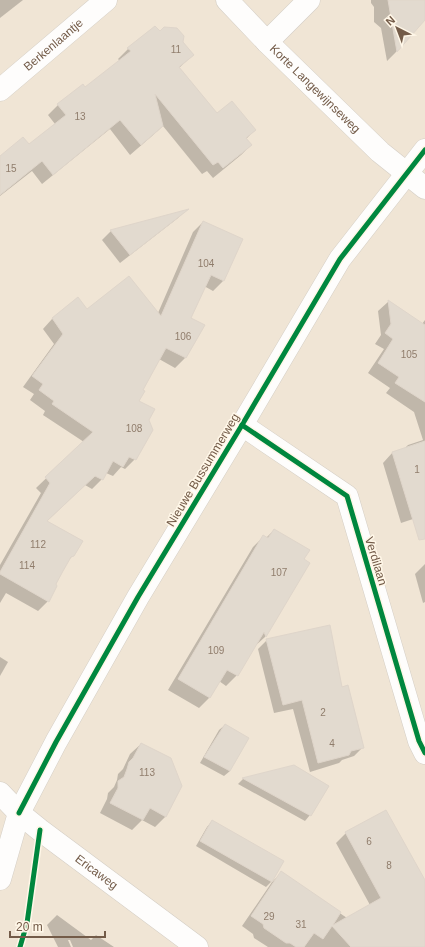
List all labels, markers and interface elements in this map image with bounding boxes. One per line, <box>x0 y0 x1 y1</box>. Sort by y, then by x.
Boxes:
north arrow <box>377 8 417 48</box>
text: N <box>383 13 397 28</box>
street label: Berkenlaantje <box>21 15 86 74</box>
street label: Korte Langewijnseweg <box>267 42 363 136</box>
house number: 11 <box>171 44 182 55</box>
house number: 13 <box>74 111 86 122</box>
house number: 15 <box>5 163 17 174</box>
house number: 104 <box>198 258 215 269</box>
house number: 106 <box>175 331 192 342</box>
house number: 105 <box>401 349 418 360</box>
street label: Nieuwe Bussummerweg <box>164 411 242 529</box>
house number: 108 <box>126 423 143 434</box>
house number: 1 <box>414 464 420 475</box>
street label: Verdilaan <box>362 535 390 587</box>
house number: 112 <box>30 539 46 550</box>
house number: 114 <box>19 560 35 571</box>
house number: 107 <box>271 567 288 578</box>
house number: 109 <box>208 645 225 656</box>
house number: 2 <box>320 707 326 718</box>
house number: 4 <box>329 738 335 749</box>
house number: 113 <box>139 767 155 778</box>
house number: 6 <box>366 836 372 847</box>
street label: Ericaweg <box>72 852 120 892</box>
house number: 8 <box>386 860 392 871</box>
house number: 29 <box>263 911 275 922</box>
scale bar <box>10 913 105 939</box>
house number: 31 <box>295 919 307 930</box>
text: 20 m <box>16 920 43 934</box>

